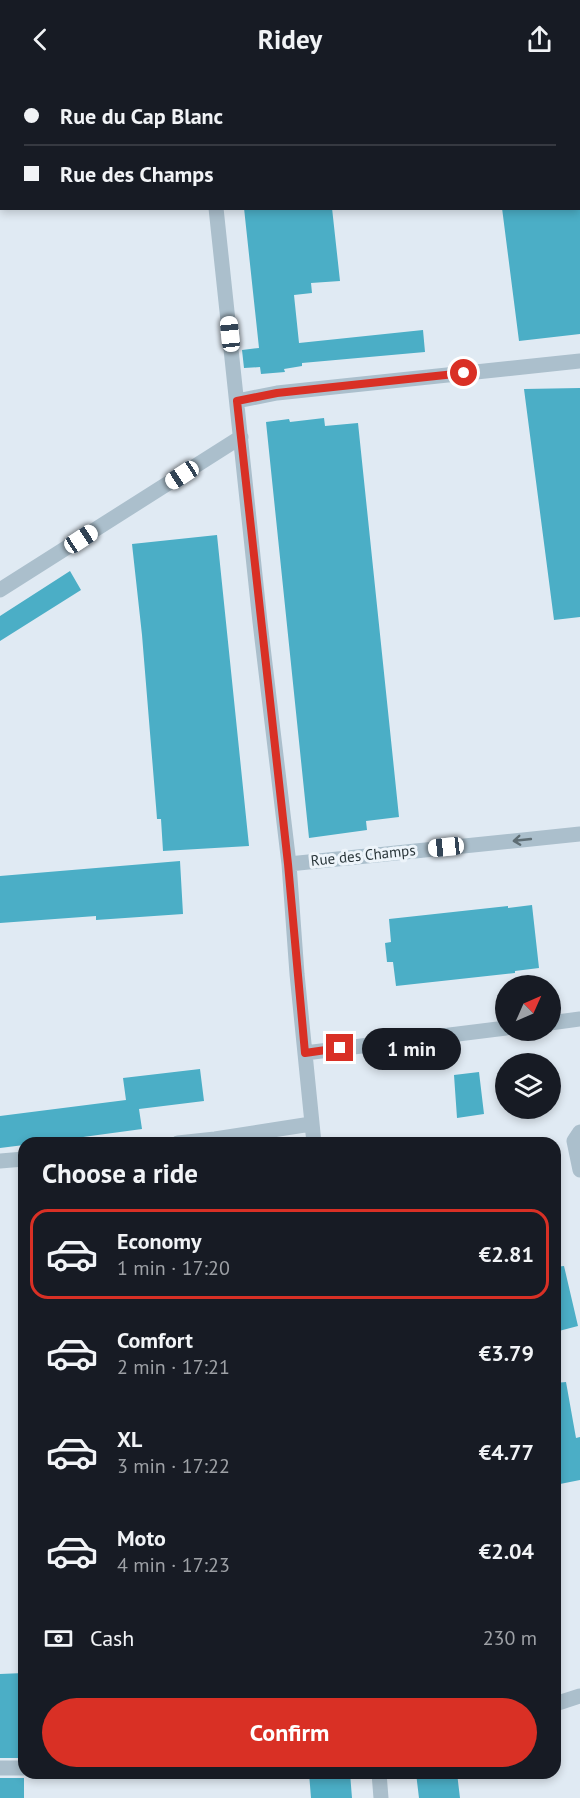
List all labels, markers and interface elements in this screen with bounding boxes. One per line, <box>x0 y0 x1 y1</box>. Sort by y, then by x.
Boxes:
text: Ridey <box>258 22 322 56</box>
icon: back <box>24 23 57 56</box>
icon: share <box>523 23 556 56</box>
text: Rue du Cap Blanc <box>60 102 223 130</box>
text: Rue des Champs <box>60 160 214 188</box>
car <box>219 315 241 353</box>
route start <box>450 359 477 386</box>
car <box>162 458 202 492</box>
car <box>61 522 101 556</box>
one-way arrow <box>512 835 532 846</box>
car <box>427 836 465 858</box>
street label: Rue des Champs <box>310 840 416 870</box>
north arrow <box>495 975 561 1041</box>
map controls <box>495 975 561 1119</box>
callout: 1 min <box>361 1027 460 1069</box>
route end <box>326 1034 353 1061</box>
text: 1 min <box>387 1036 436 1062</box>
button: layers <box>495 1053 561 1119</box>
text: Choose a ride <box>42 1156 198 1190</box>
icon: car <box>45 1227 99 1281</box>
text: Economy <box>117 1227 201 1255</box>
text: €2.81 <box>479 1240 534 1268</box>
text: 1 min · 17:20 <box>117 1255 230 1281</box>
icon: car <box>45 1326 99 1380</box>
text: Comfort <box>117 1326 193 1354</box>
text: €3.79 <box>479 1339 534 1367</box>
text: 2 min · 17:21 <box>117 1354 230 1380</box>
icon: car <box>45 1425 99 1479</box>
text: XL <box>117 1425 142 1453</box>
text: €4.77 <box>479 1438 534 1466</box>
text: 3 min · 17:22 <box>117 1453 230 1479</box>
icon: car <box>45 1524 99 1578</box>
text: Moto <box>117 1524 166 1552</box>
text: €2.04 <box>479 1537 534 1565</box>
text: 4 min · 17:23 <box>117 1552 230 1578</box>
icon: cash <box>42 1622 75 1655</box>
text: Cash <box>90 1624 134 1652</box>
text: 230 m <box>483 1625 537 1651</box>
button: Confirm <box>42 1698 537 1767</box>

